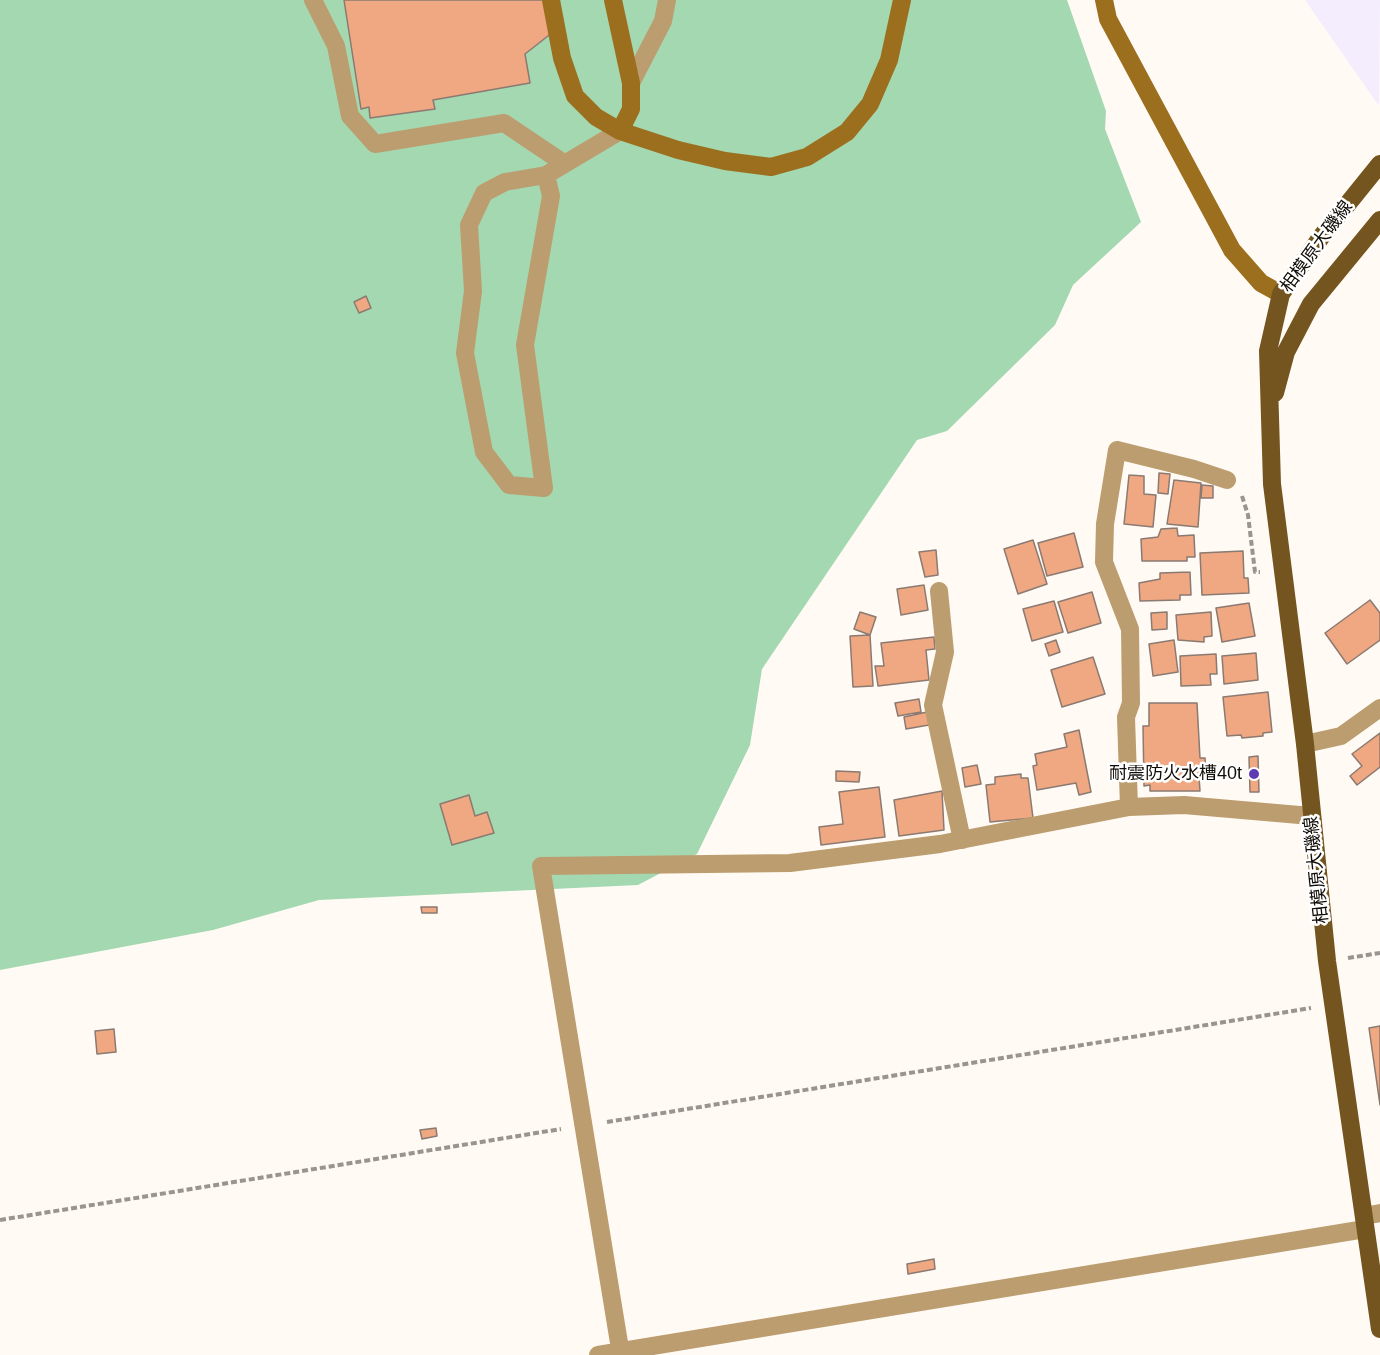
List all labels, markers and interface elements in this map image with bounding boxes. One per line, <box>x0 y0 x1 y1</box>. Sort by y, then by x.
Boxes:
street label: 相模原大磯線 <box>1277 197 1357 297</box>
place label: 耐震防火水槽40t <box>1109 763 1242 785</box>
marker: 耐震防火水槽40t <box>1247 767 1261 781</box>
street label: 相模原大磯線 <box>1301 815 1333 925</box>

